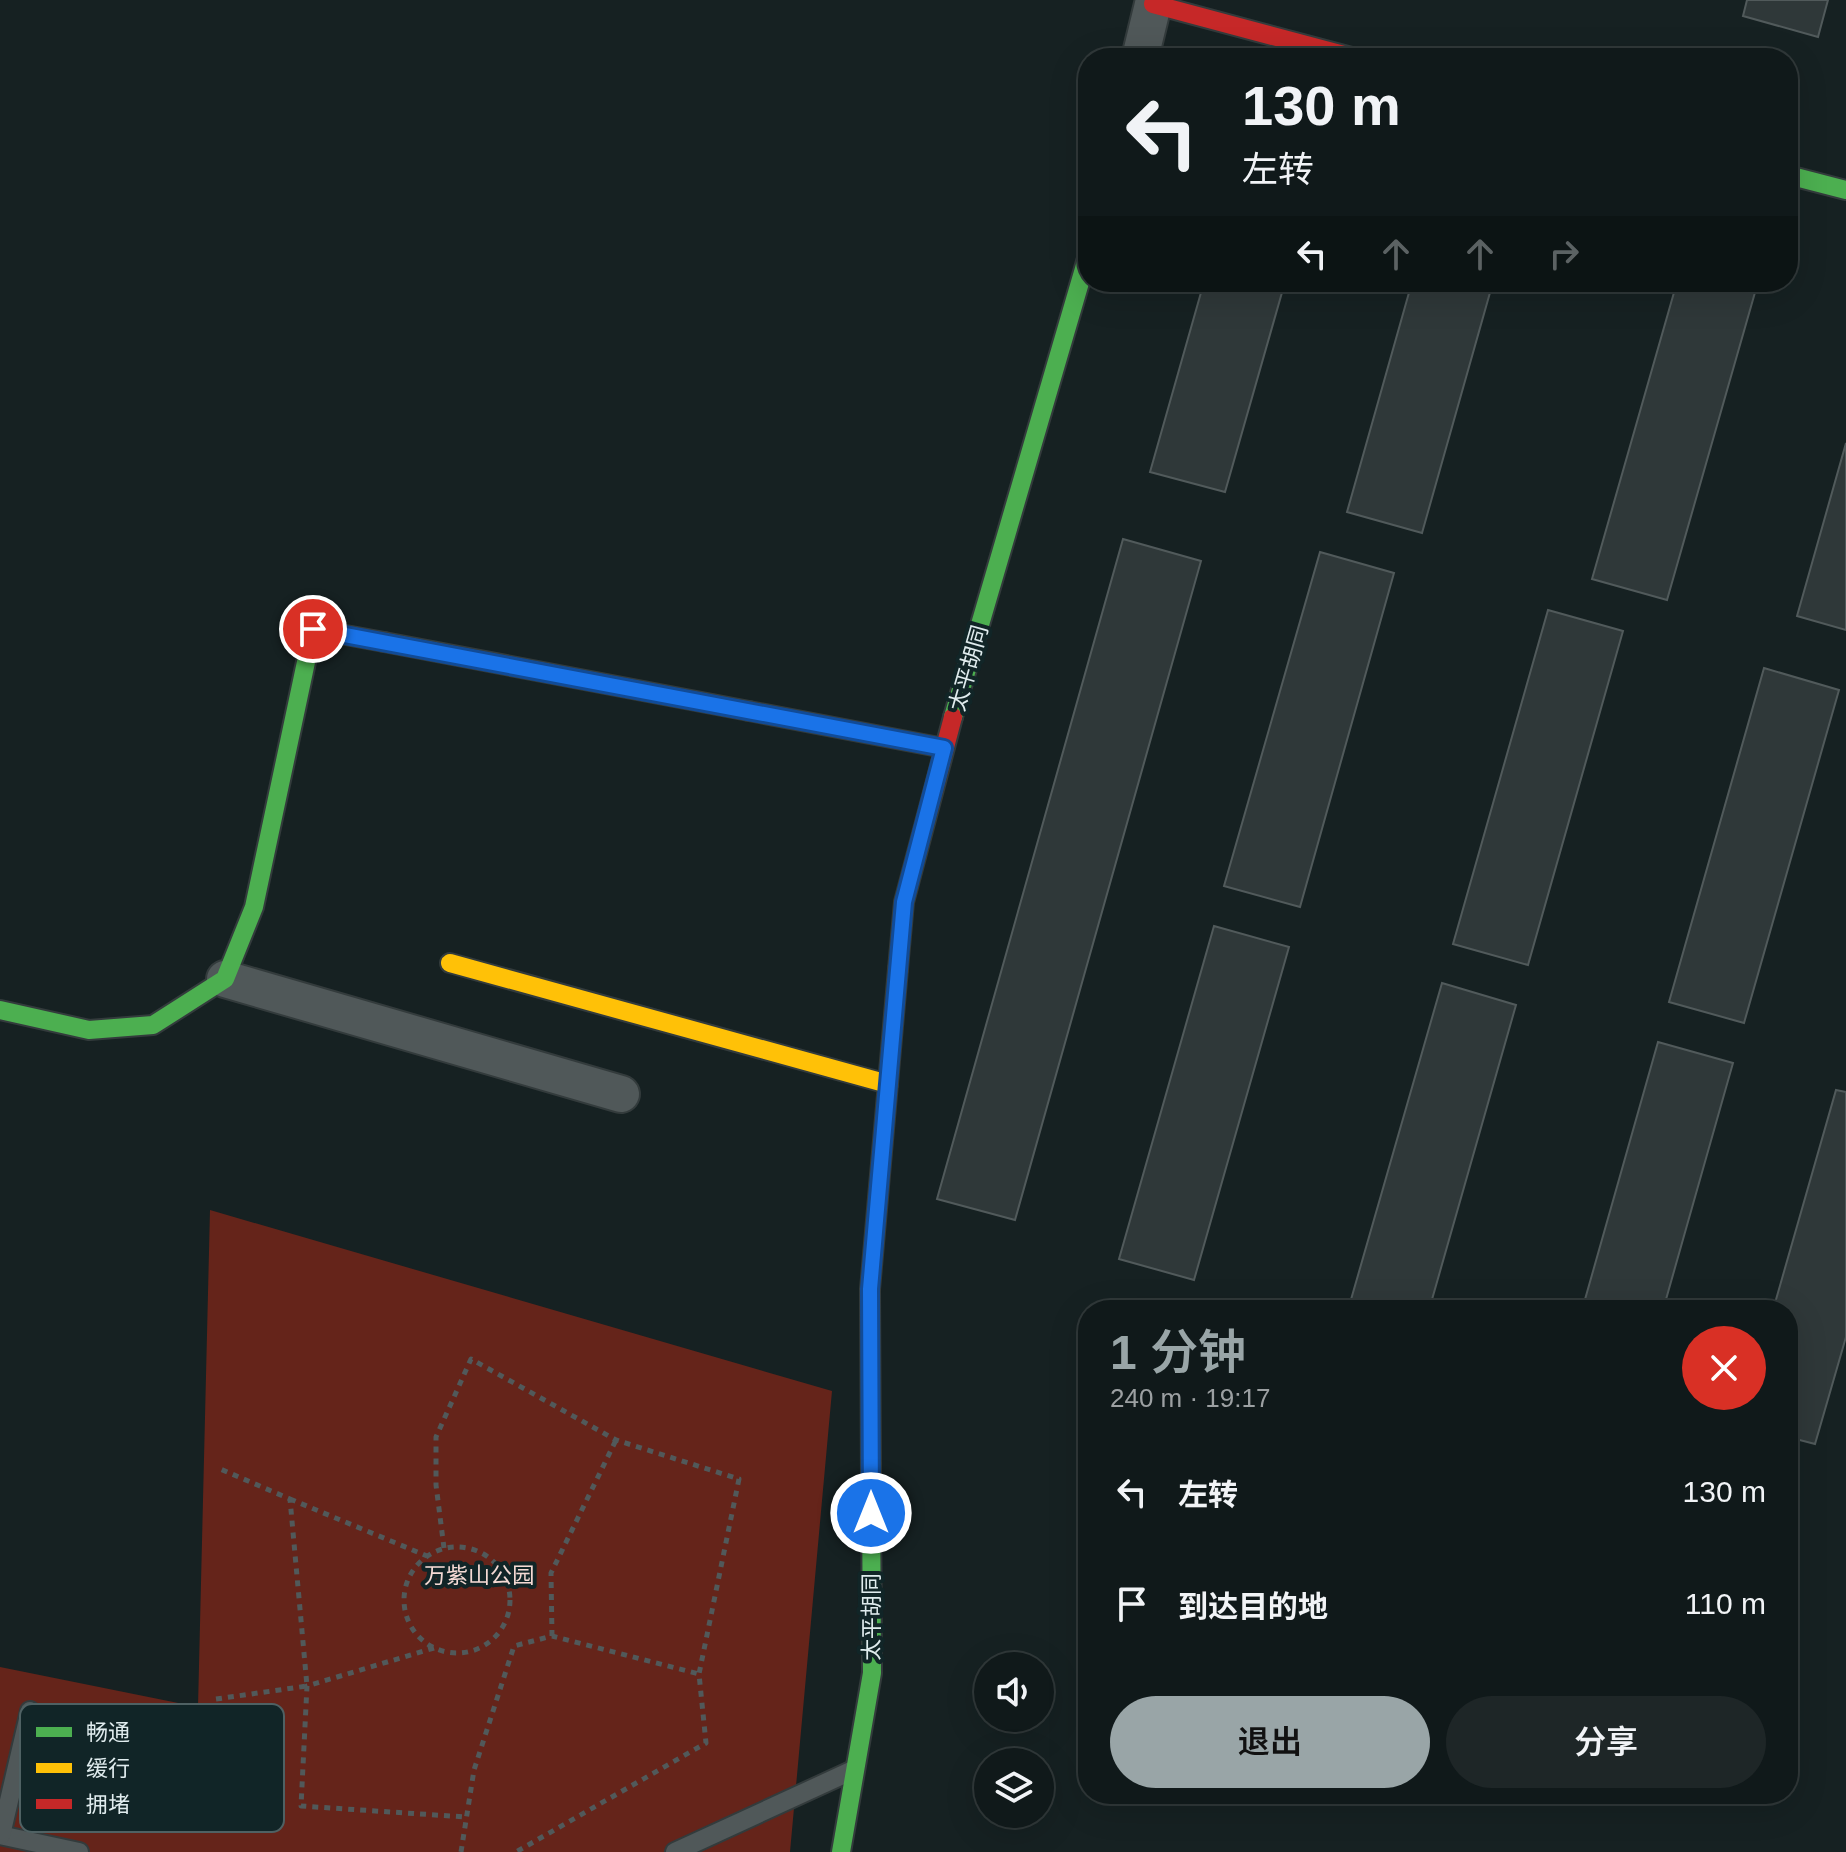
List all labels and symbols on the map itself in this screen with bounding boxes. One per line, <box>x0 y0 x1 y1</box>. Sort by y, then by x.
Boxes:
pin <box>279 595 347 663</box>
street label: 太平胡同 <box>944 622 993 714</box>
position arrow <box>829 1471 913 1555</box>
park label: 万紫山公园 <box>424 1563 534 1588</box>
street label: 太平胡同 <box>859 1573 884 1661</box>
legend <box>20 1704 284 1832</box>
text: 畅通 <box>86 1720 130 1745</box>
text: 缓行 <box>86 1756 130 1781</box>
text: 拥堵 <box>86 1792 130 1817</box>

